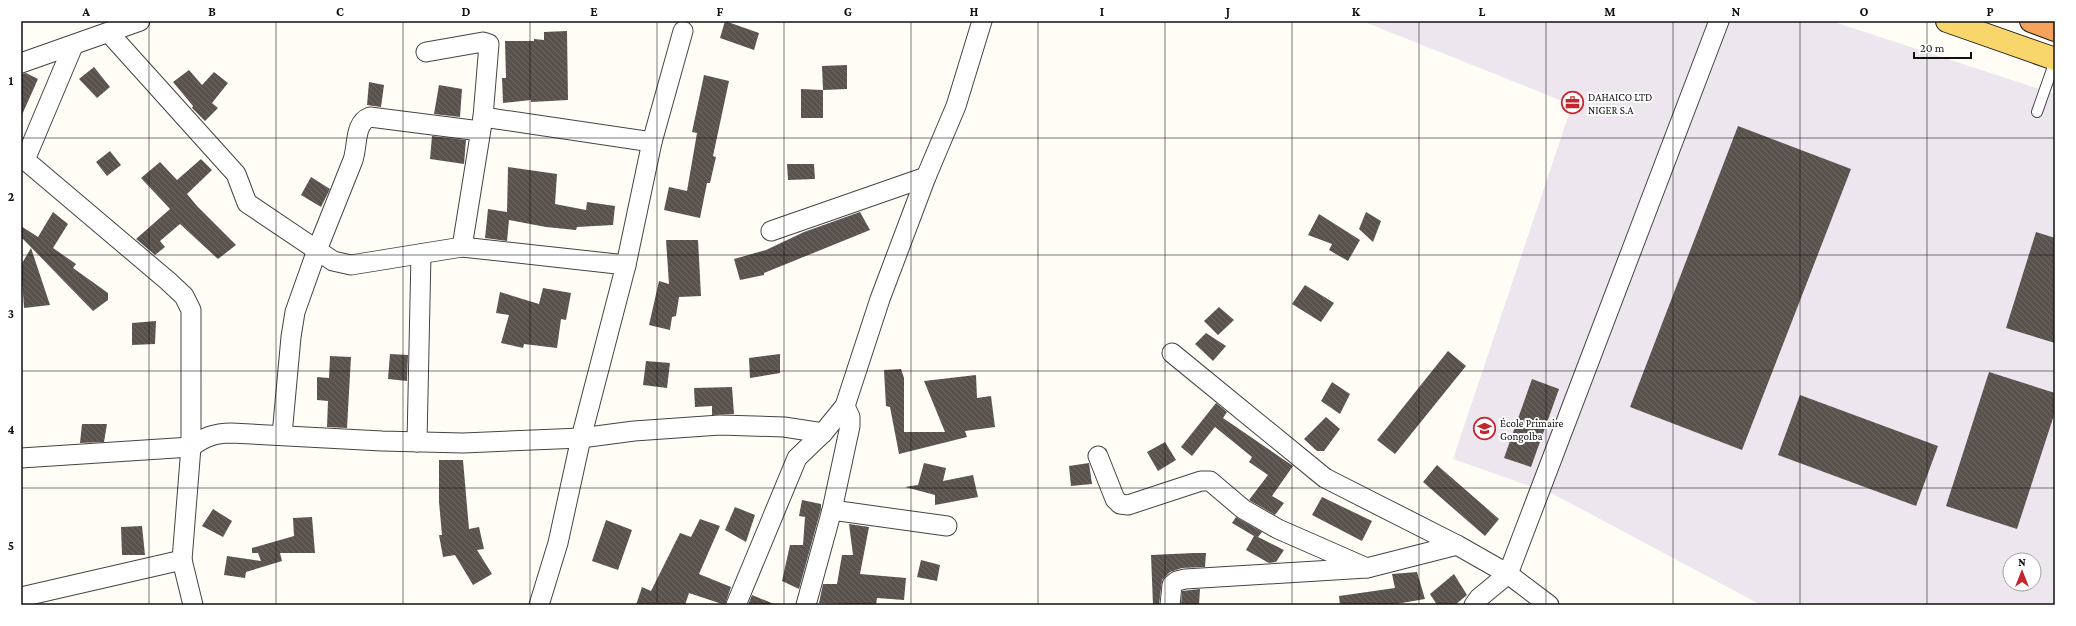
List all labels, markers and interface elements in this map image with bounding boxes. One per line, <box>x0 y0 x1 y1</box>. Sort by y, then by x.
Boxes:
text: A <box>81 4 90 19</box>
text: B <box>208 4 216 19</box>
text: C <box>336 4 344 19</box>
text: D <box>462 4 471 19</box>
text: E <box>590 4 598 19</box>
text: F <box>717 4 724 19</box>
text: G <box>844 4 852 19</box>
text: H <box>970 4 979 19</box>
text: I <box>1100 4 1104 19</box>
text: J <box>1224 4 1230 19</box>
text: K <box>1352 4 1361 19</box>
text: L <box>1479 4 1486 19</box>
text: M <box>1604 4 1616 19</box>
text: N <box>1732 4 1741 19</box>
text: O <box>1860 4 1869 19</box>
text: P <box>1986 4 1994 19</box>
scale bar <box>1914 34 1971 60</box>
text: 20 m <box>1920 41 1945 55</box>
text: 1 <box>9 73 14 88</box>
office icon: DAHAICO LTD NIGER S.A <box>1560 90 1586 116</box>
place label: DAHAICO LTD NIGER S.A <box>1588 91 1652 116</box>
text: 2 <box>8 189 15 204</box>
text: 3 <box>8 306 14 321</box>
school or university icon: École Primaire Gongolba <box>1471 416 1497 442</box>
place label: École Primaire Gongolba <box>1500 417 1564 443</box>
text: 4 <box>7 422 15 437</box>
text: 5 <box>8 538 14 553</box>
north arrow <box>2002 552 2042 592</box>
text: N <box>2018 556 2026 568</box>

